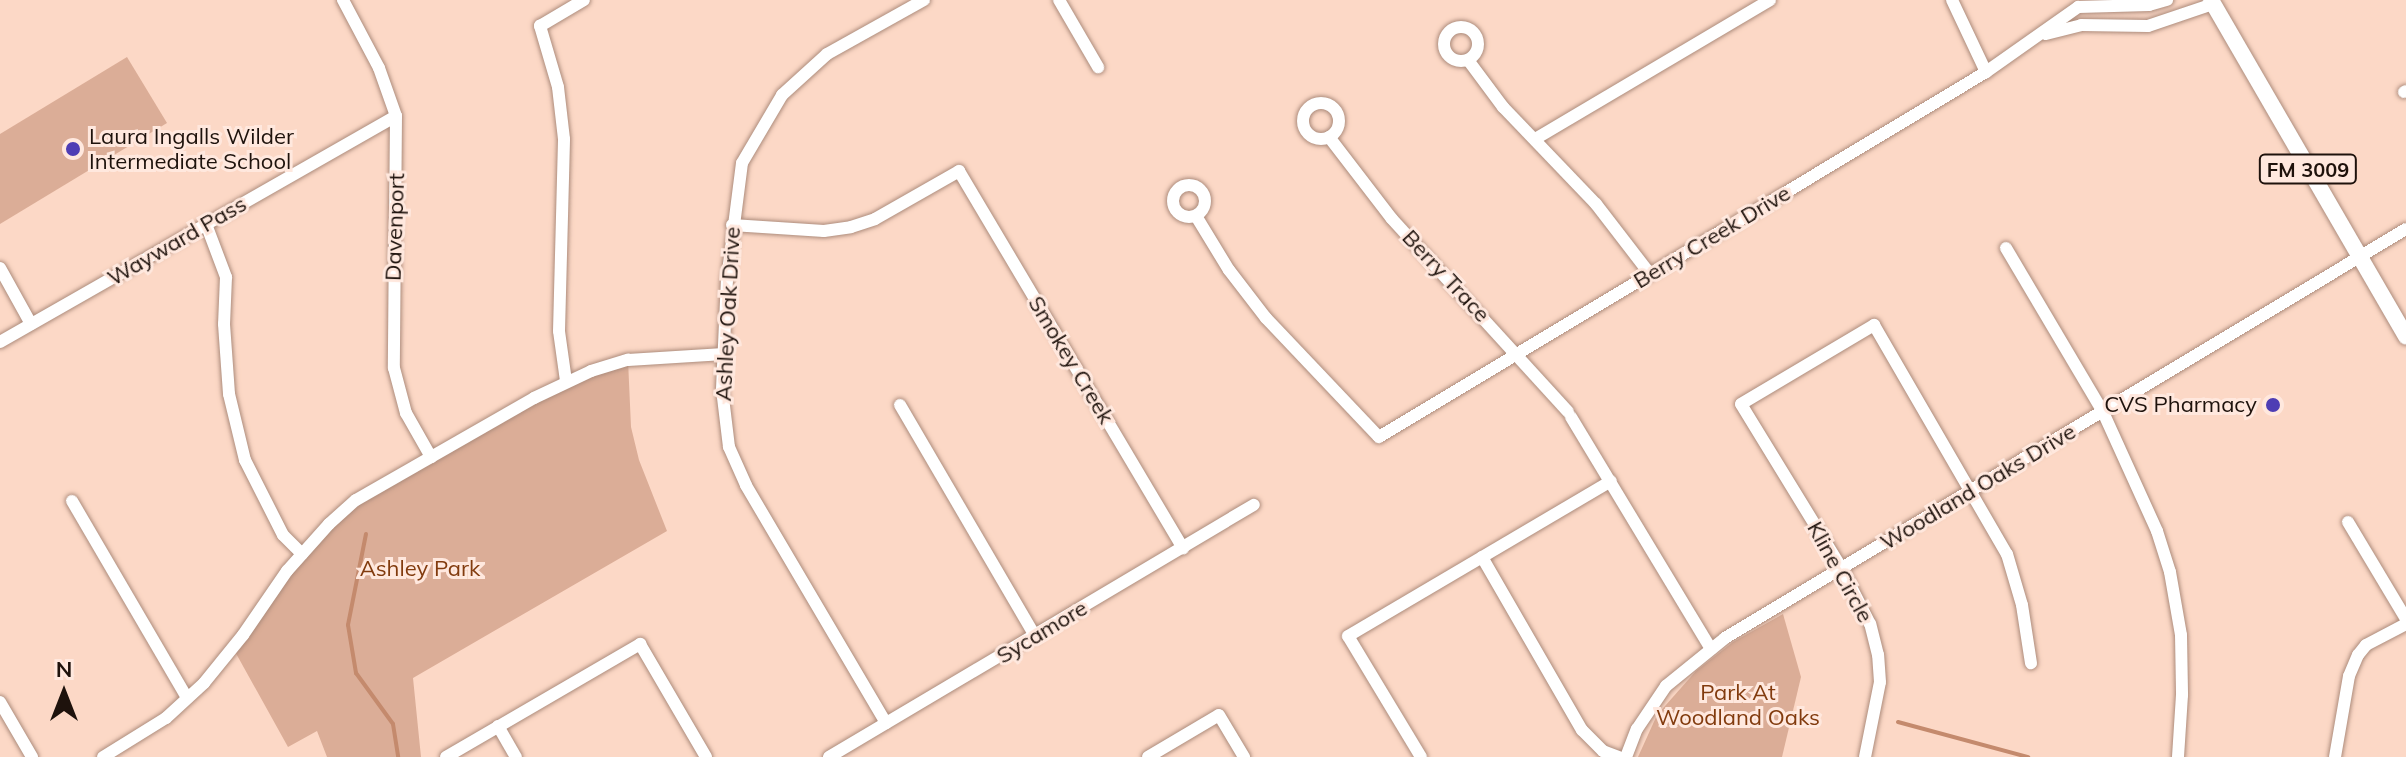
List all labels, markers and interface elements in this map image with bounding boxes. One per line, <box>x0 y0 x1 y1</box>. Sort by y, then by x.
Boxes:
place label: Laura Ingalls Wilder Intermediate School <box>89 123 294 174</box>
marker: Laura Ingalls Wilder Intermediate School <box>64 140 82 158</box>
road number: FM 3009 <box>2258 153 2358 185</box>
street label: Davenport <box>380 173 410 281</box>
street label: Berry Creek Drive <box>1629 180 1795 294</box>
street label: Wayward Pass <box>103 191 251 291</box>
street label: Berry Trace <box>1397 224 1495 328</box>
street label: Ashley Oak Drive <box>710 226 746 402</box>
street label: Smokey Creek <box>1023 291 1119 429</box>
place label: CVS Pharmacy <box>2104 392 2257 418</box>
marker: CVS Pharmacy <box>2264 396 2282 414</box>
street label: Woodland Oaks Drive <box>1876 418 2080 556</box>
street label: Kline Circle <box>1801 517 1879 627</box>
park label: Ashley Park <box>360 556 480 582</box>
street label: Sycamore <box>992 595 1092 669</box>
north arrow <box>24 653 104 733</box>
text: N <box>56 655 72 683</box>
park label: Park At Woodland Oaks <box>1656 679 1820 730</box>

